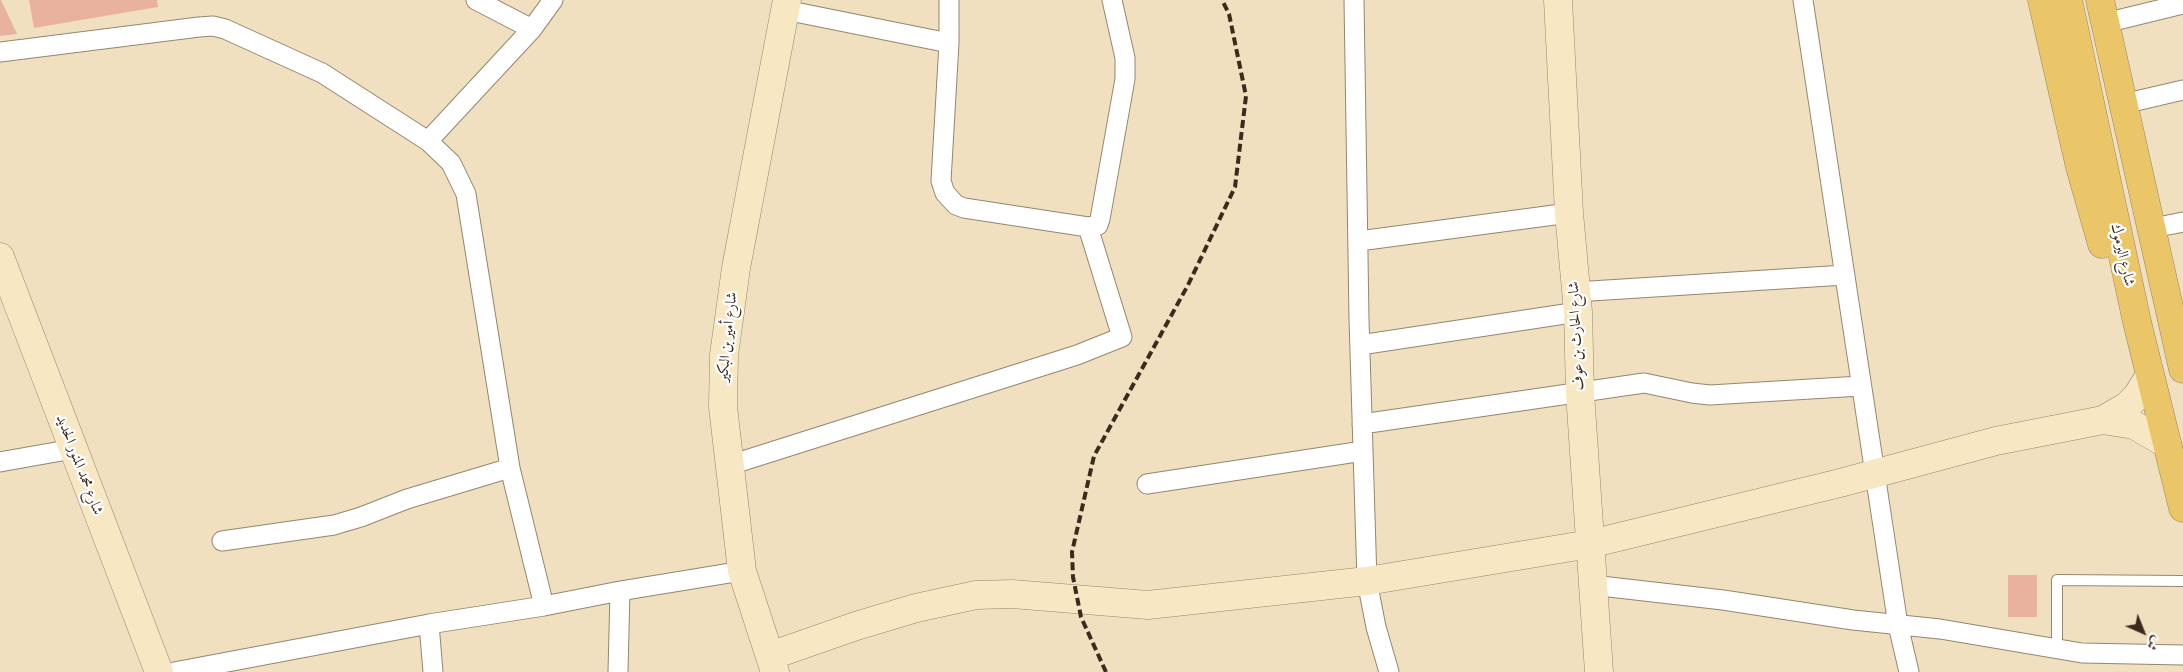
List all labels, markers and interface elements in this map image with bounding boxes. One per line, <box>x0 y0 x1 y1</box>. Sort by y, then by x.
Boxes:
street label: شارع اليرموك <box>2106 222 2138 288</box>
street label: شارع الحارث بن عوف <box>1565 281 1589 391</box>
street label: شارع أمير بن البكير <box>714 291 742 383</box>
street label: شارع محمد المنور الحديد <box>52 412 106 518</box>
north arrow <box>2118 607 2168 657</box>
text: ش <box>2142 631 2165 655</box>

